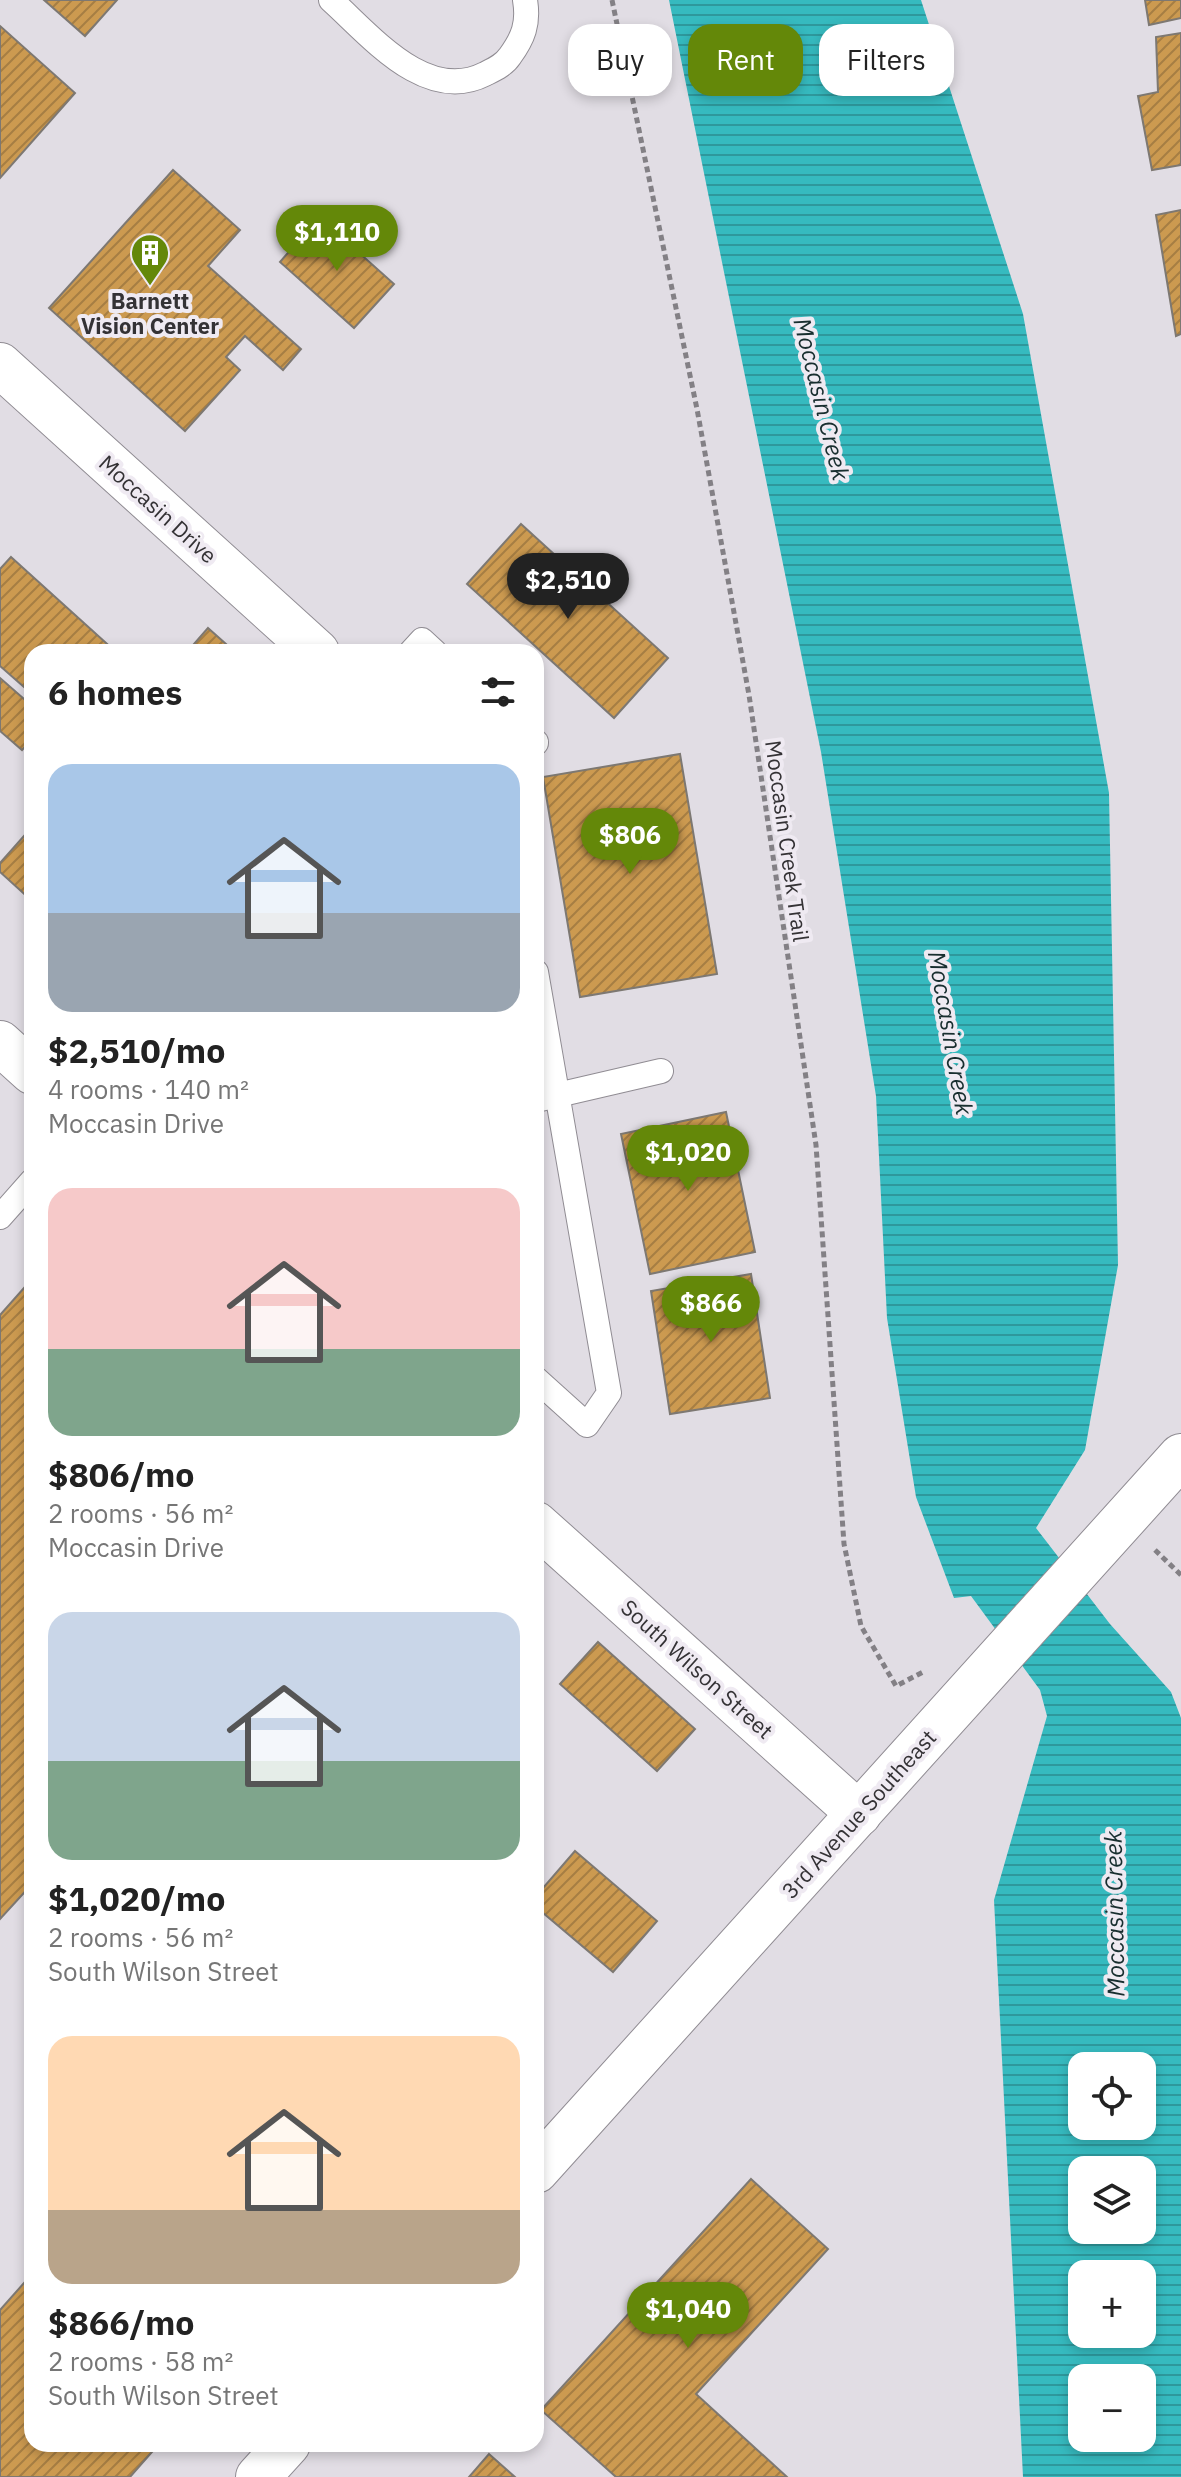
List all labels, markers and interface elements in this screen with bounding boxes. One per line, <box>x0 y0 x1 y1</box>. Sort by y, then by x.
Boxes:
chip: Buy <box>568 24 672 96</box>
chip: Rent <box>688 24 803 96</box>
chip: Filters <box>819 24 954 96</box>
pin: $1,110 <box>272 205 402 273</box>
text: $1,110 <box>294 214 380 248</box>
building icon: Barnett Vision Center <box>129 232 171 287</box>
place label: Barnett Vision Center <box>81 286 219 340</box>
water label: Moccasin Creek <box>786 314 858 484</box>
street label: Moccasin Drive <box>93 448 223 569</box>
pin: $2,510 <box>503 553 633 621</box>
text: $2,510 <box>525 562 611 596</box>
text: 6 homes <box>48 670 183 714</box>
icon: filters <box>476 670 520 714</box>
street label: Moccasin Creek Trail <box>759 738 816 944</box>
pin: $806 <box>583 808 677 876</box>
icon: home <box>212 816 356 960</box>
text: $806 <box>599 817 661 851</box>
water label: Moccasin Creek <box>921 948 981 1118</box>
text: $2,510/mo <box>48 1028 225 1072</box>
text: 4 rooms · 140 m² <box>48 1072 249 1106</box>
text: Moccasin Drive <box>48 1106 224 1140</box>
pin: $1,020 <box>623 1125 753 1193</box>
text: $1,020 <box>645 1134 731 1168</box>
icon: home <box>212 1240 356 1384</box>
pin: $866 <box>664 1276 758 1344</box>
text: $866 <box>680 1285 742 1319</box>
text: $806/mo <box>48 1452 195 1496</box>
text: 2 rooms · 56 m² <box>48 1496 233 1530</box>
text: Moccasin Drive <box>48 1530 224 1564</box>
street label: South Wilson Street <box>615 1593 780 1745</box>
icon: home <box>212 1664 356 1808</box>
street label: 3rd Avenue Southeast <box>775 1723 942 1904</box>
water label: Moccasin Creek <box>1097 1830 1131 1997</box>
text: $1,020/mo <box>48 1876 225 1920</box>
text: 2 rooms · 56 m² <box>48 1920 233 1954</box>
text: South Wilson Street <box>48 1954 279 1988</box>
map controls <box>1068 2052 1156 2452</box>
button: locate <box>1068 2052 1156 2140</box>
icon: home <box>212 2088 356 2232</box>
button: layers <box>1068 2156 1156 2244</box>
button: + <box>1068 2260 1156 2348</box>
pin: $1,040 <box>623 2282 753 2350</box>
text: $1,040 <box>645 2291 731 2325</box>
text: $866/mo <box>48 2300 195 2344</box>
text: 2 rooms · 58 m² <box>48 2344 233 2378</box>
button: − <box>1068 2364 1156 2452</box>
text: South Wilson Street <box>48 2378 279 2412</box>

